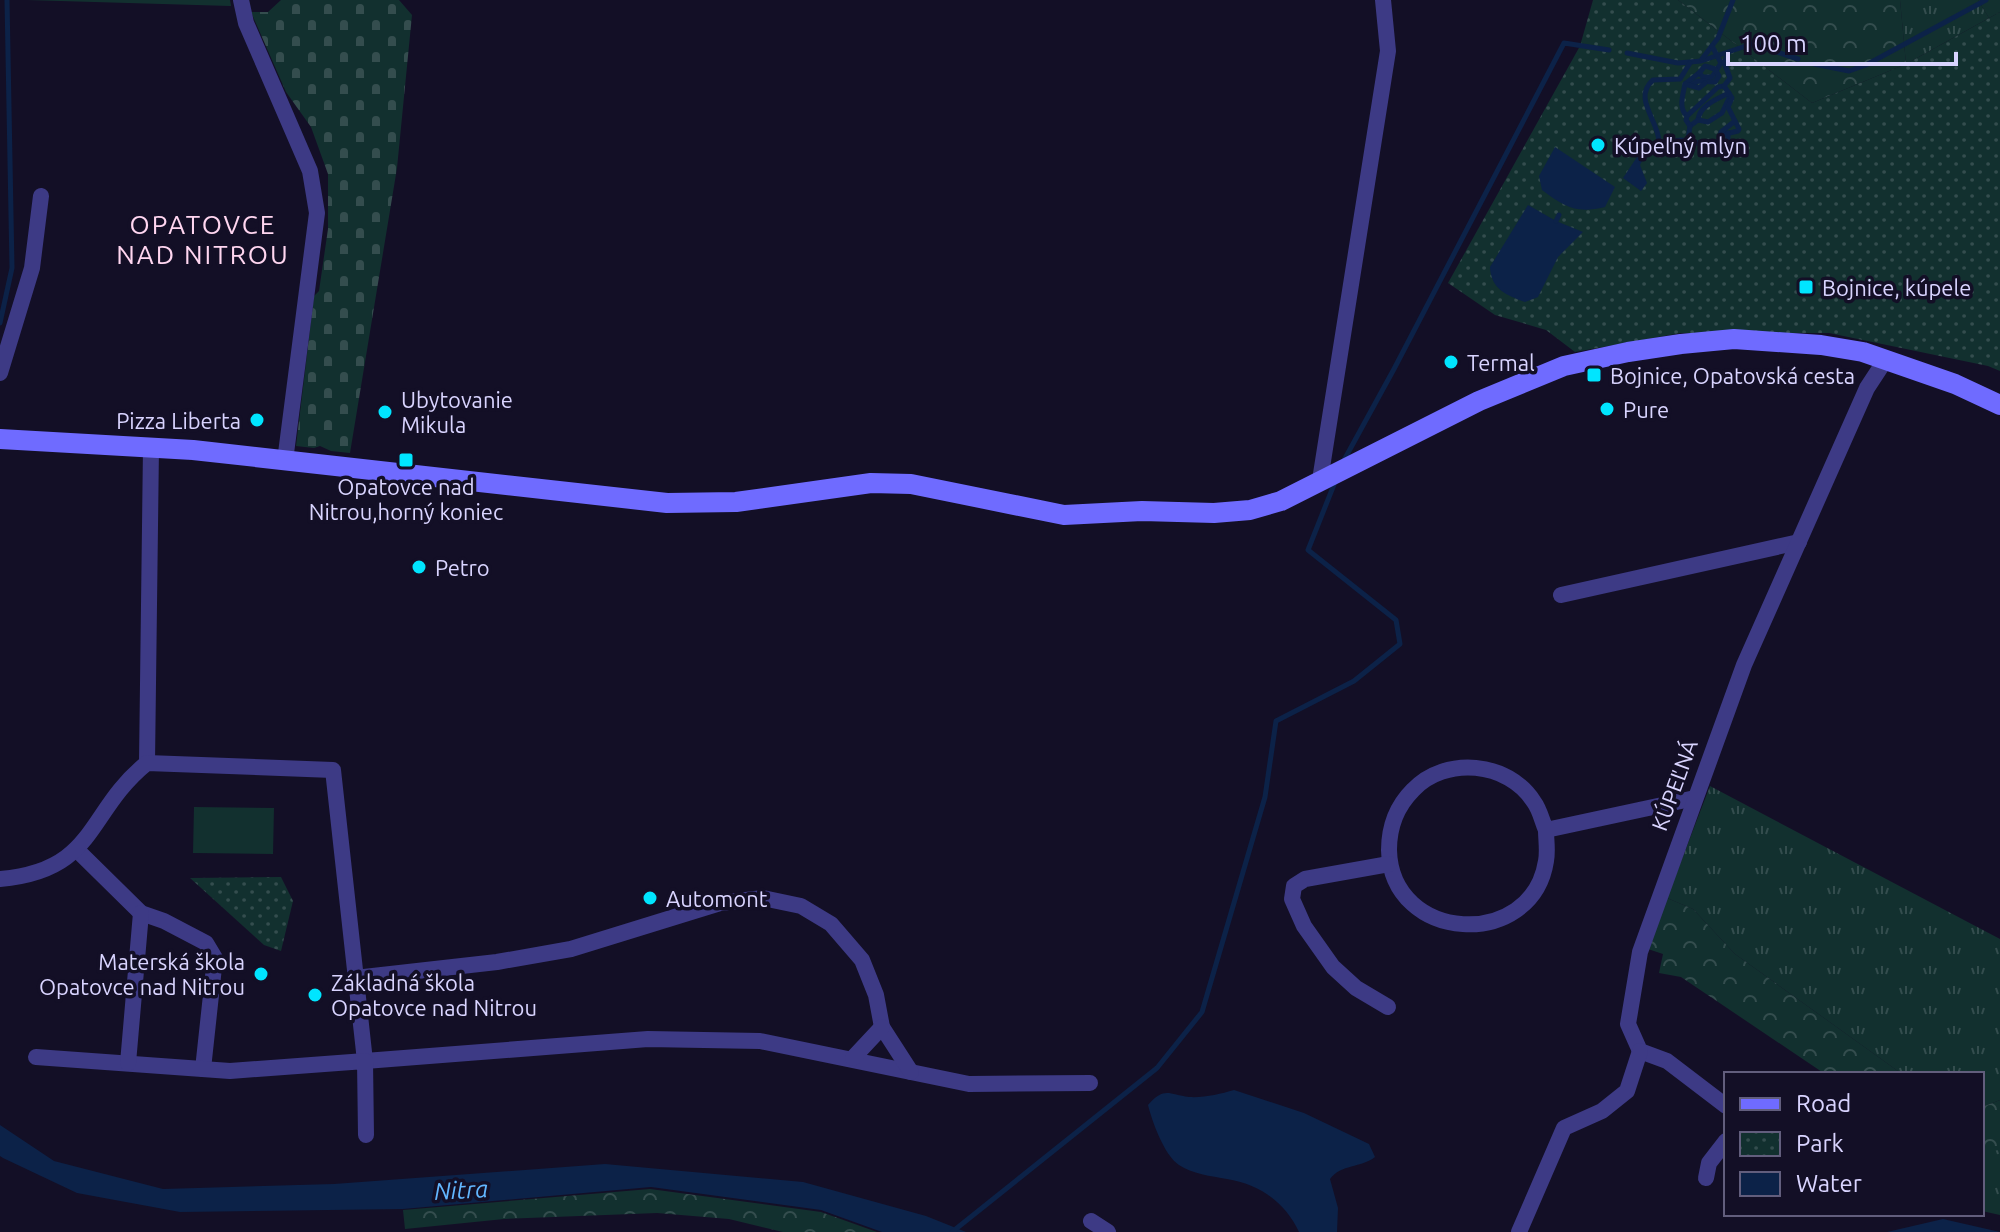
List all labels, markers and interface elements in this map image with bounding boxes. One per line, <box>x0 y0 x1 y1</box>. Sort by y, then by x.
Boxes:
scale bar <box>1728 16 1956 66</box>
text: 100 m <box>1740 30 1807 57</box>
place label: Kúpeľný mlyn <box>1614 133 1747 158</box>
marker: Kúpeľný mlyn <box>1589 136 1607 154</box>
district label: OPATOVCE NAD NITROU <box>116 210 290 269</box>
place label: Bojnice, kúpele <box>1822 275 1971 300</box>
marker: Bojnice, kúpele <box>1797 278 1815 296</box>
place label: Termal <box>1467 350 1535 375</box>
marker: Termal <box>1442 353 1460 371</box>
place label: Bojnice, Opatovská cesta <box>1610 363 1855 388</box>
marker: Bojnice, Opatovská cesta <box>1585 366 1603 384</box>
place label: Ubytovanie Mikula <box>401 387 513 437</box>
place label: Pure <box>1623 397 1669 422</box>
marker: Pure <box>1598 400 1616 418</box>
marker: Ubytovanie Mikula <box>376 403 394 421</box>
place label: Pizza Liberta <box>116 408 241 433</box>
marker: Pizza Liberta <box>248 411 266 429</box>
marker: Opatovce nad Nitrou,horný koniec <box>397 451 415 469</box>
place label: Opatovce nad Nitrou,horný koniec <box>309 474 503 524</box>
place label: Petro <box>435 555 490 580</box>
marker: Petro <box>410 558 428 576</box>
street label: KÚPEĽNÁ <box>1645 735 1702 834</box>
place label: Automont <box>666 886 768 911</box>
marker: Automont <box>641 889 659 907</box>
place label: Materská škola Opatovce nad Nitrou <box>39 949 245 999</box>
marker: Materská škola Opatovce nad Nitrou <box>252 965 270 983</box>
place label: Základná škola Opatovce nad Nitrou <box>331 970 537 1020</box>
marker: Základná škola Opatovce nad Nitrou <box>306 986 324 1004</box>
legend <box>1724 1072 1984 1216</box>
text: Road <box>1796 1090 1851 1117</box>
text: Park <box>1796 1130 1844 1157</box>
text: Water <box>1796 1170 1862 1197</box>
water label: Nitra <box>433 1175 489 1205</box>

